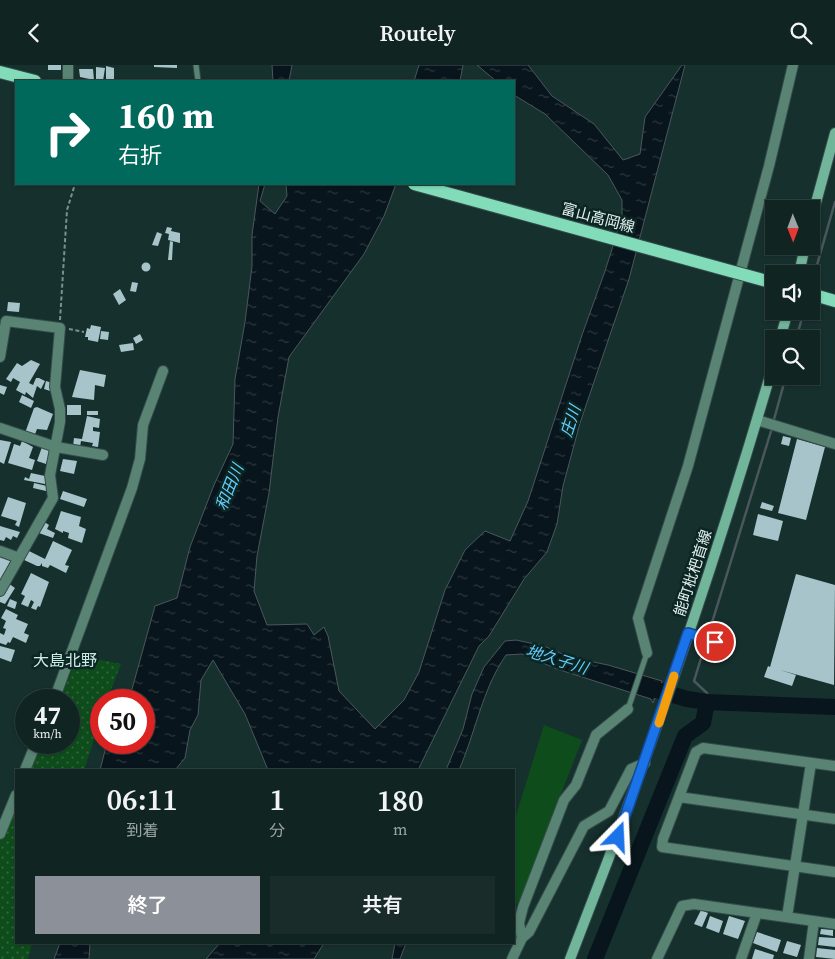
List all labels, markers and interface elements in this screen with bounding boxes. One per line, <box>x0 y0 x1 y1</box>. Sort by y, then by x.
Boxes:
text: Routely <box>379 18 456 48</box>
icon: back <box>20 19 48 47</box>
icon: search <box>787 19 815 47</box>
text: 160 m <box>118 92 214 140</box>
icon: right <box>35 100 100 165</box>
text: 右折 <box>118 140 162 170</box>
street label: 富山高岡線 <box>559 198 637 237</box>
north arrow <box>765 200 820 255</box>
map controls <box>765 200 820 385</box>
button: sound <box>765 265 820 320</box>
button: search <box>765 330 820 385</box>
water label: 庄川 <box>555 400 586 440</box>
water label: 和田川 <box>210 459 249 513</box>
street label: 能町枇杷首線 <box>669 527 716 619</box>
pin <box>694 621 736 663</box>
icon: arrive <box>701 628 729 656</box>
water label: 地久子川 <box>523 639 593 679</box>
district label: 大島北野 <box>33 649 97 671</box>
speed limit sign: 50 <box>90 689 155 754</box>
text: 47 <box>34 698 61 732</box>
text: km/h <box>33 726 62 742</box>
text: 06:11 <box>106 779 178 820</box>
text: 1 <box>269 779 285 820</box>
text: 180 <box>377 780 424 821</box>
position arrow <box>591 810 643 862</box>
text: m <box>393 818 407 840</box>
text: 到着 <box>126 819 158 841</box>
text: 分 <box>269 819 285 841</box>
button: 終了 <box>35 876 260 934</box>
button: 共有 <box>270 876 495 934</box>

